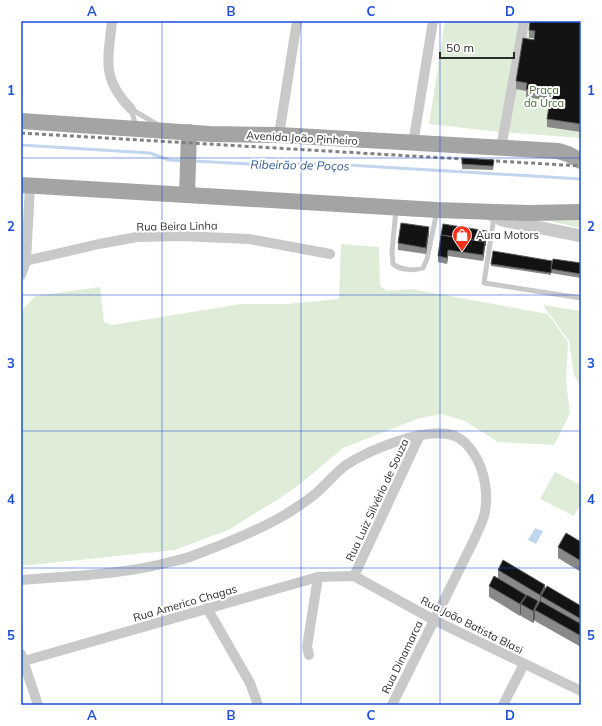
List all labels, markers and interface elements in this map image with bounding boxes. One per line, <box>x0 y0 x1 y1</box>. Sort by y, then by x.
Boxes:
text: A <box>87 3 97 19</box>
text: B <box>227 3 236 19</box>
text: C <box>367 3 376 19</box>
text: D <box>505 3 515 19</box>
scale bar <box>440 34 514 60</box>
text: 50 m <box>446 40 474 55</box>
text: 1 <box>7 82 15 98</box>
text: 1 <box>587 82 595 98</box>
park label: Praça da Urca <box>524 83 564 110</box>
street label: Avenida João Pinheiro <box>246 128 358 148</box>
water label: Ribeirão de Poços <box>250 157 350 173</box>
text: 2 <box>7 218 15 234</box>
street label: Rua Beira Linha <box>136 218 218 234</box>
text: 2 <box>587 218 595 234</box>
shop icon: Aura Motors <box>451 224 473 252</box>
place label: Aura Motors <box>476 228 539 242</box>
text: 3 <box>7 355 15 371</box>
text: 3 <box>587 355 595 371</box>
street label: Rua Luiz Silvério de Souza <box>342 436 412 564</box>
text: 4 <box>7 491 15 507</box>
text: 4 <box>587 491 595 507</box>
street label: Rua Americo Chagas <box>131 581 239 625</box>
street label: Rua João Batista Blasi <box>418 593 526 657</box>
street label: Rua Dinamarca <box>378 618 426 696</box>
text: 5 <box>7 627 15 643</box>
text: 5 <box>587 627 595 643</box>
text: A <box>87 707 97 723</box>
text: B <box>227 707 236 723</box>
text: C <box>367 707 376 723</box>
text: D <box>505 707 515 723</box>

